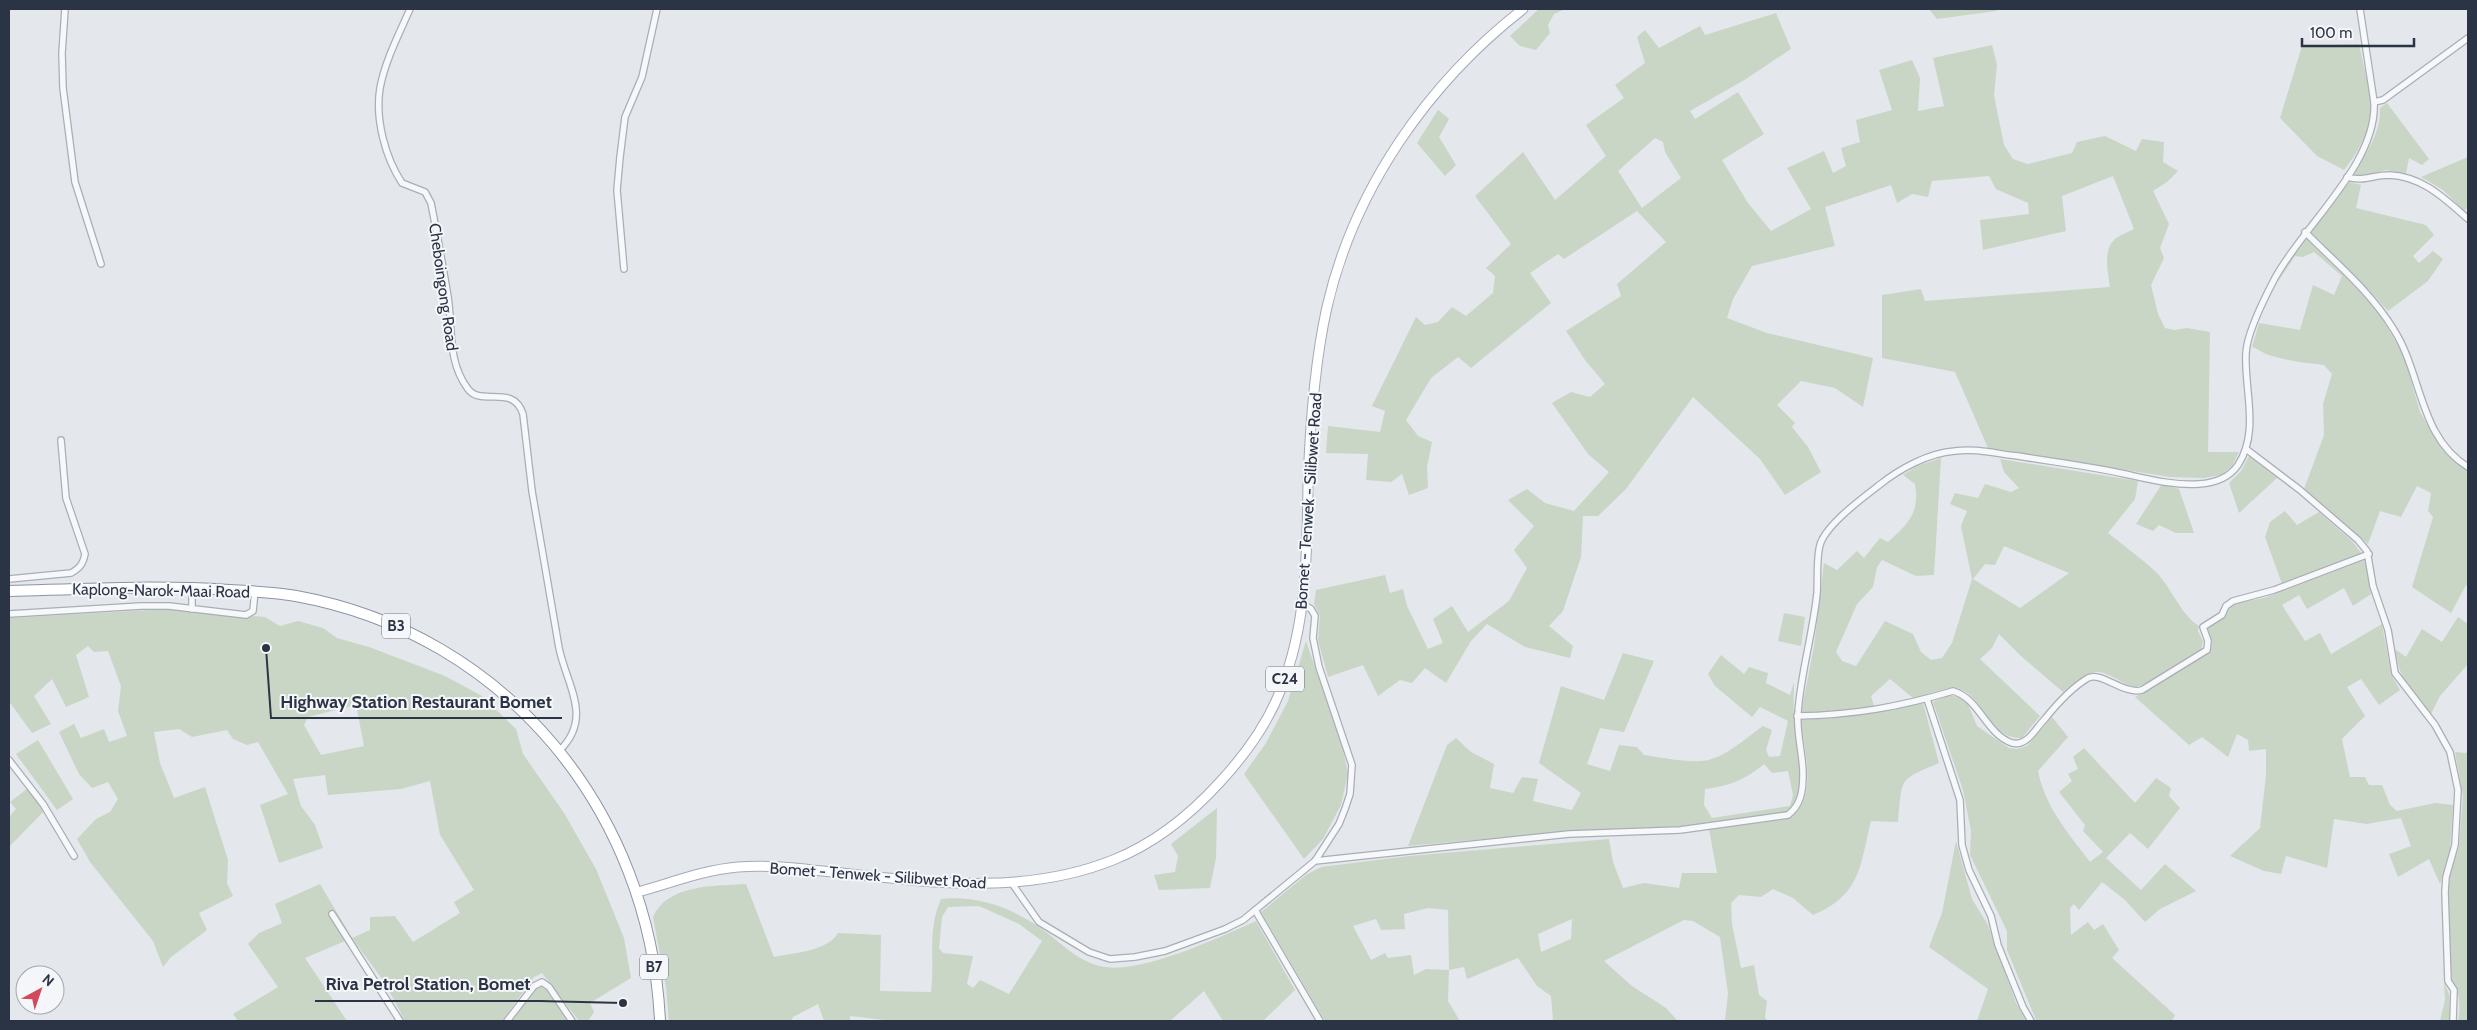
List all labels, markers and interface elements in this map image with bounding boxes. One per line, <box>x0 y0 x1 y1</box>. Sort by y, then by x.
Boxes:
scale bar <box>2302 15 2414 47</box>
text: 100 m <box>2310 24 2352 42</box>
street label: Cheboingong Road <box>425 222 462 352</box>
street label: Bomet - Tenwek - Silibwet Road <box>1291 392 1326 610</box>
street label: Kaplong-Narok-Maai Road <box>72 579 250 602</box>
road number: B3 <box>382 614 410 638</box>
road number: C24 <box>1266 666 1304 692</box>
callout: Highway Station Restaurant Bomet <box>271 685 562 718</box>
text: Highway Station Restaurant Bomet <box>280 691 552 713</box>
street label: Bomet - Tenwek - Silibwet Road <box>769 858 987 893</box>
road number: B7 <box>640 954 668 980</box>
north arrow <box>15 965 65 1015</box>
callout: Riva Petrol Station, Bomet <box>315 968 540 1001</box>
text: N <box>39 970 58 990</box>
text: Riva Petrol Station, Bomet <box>326 973 530 995</box>

